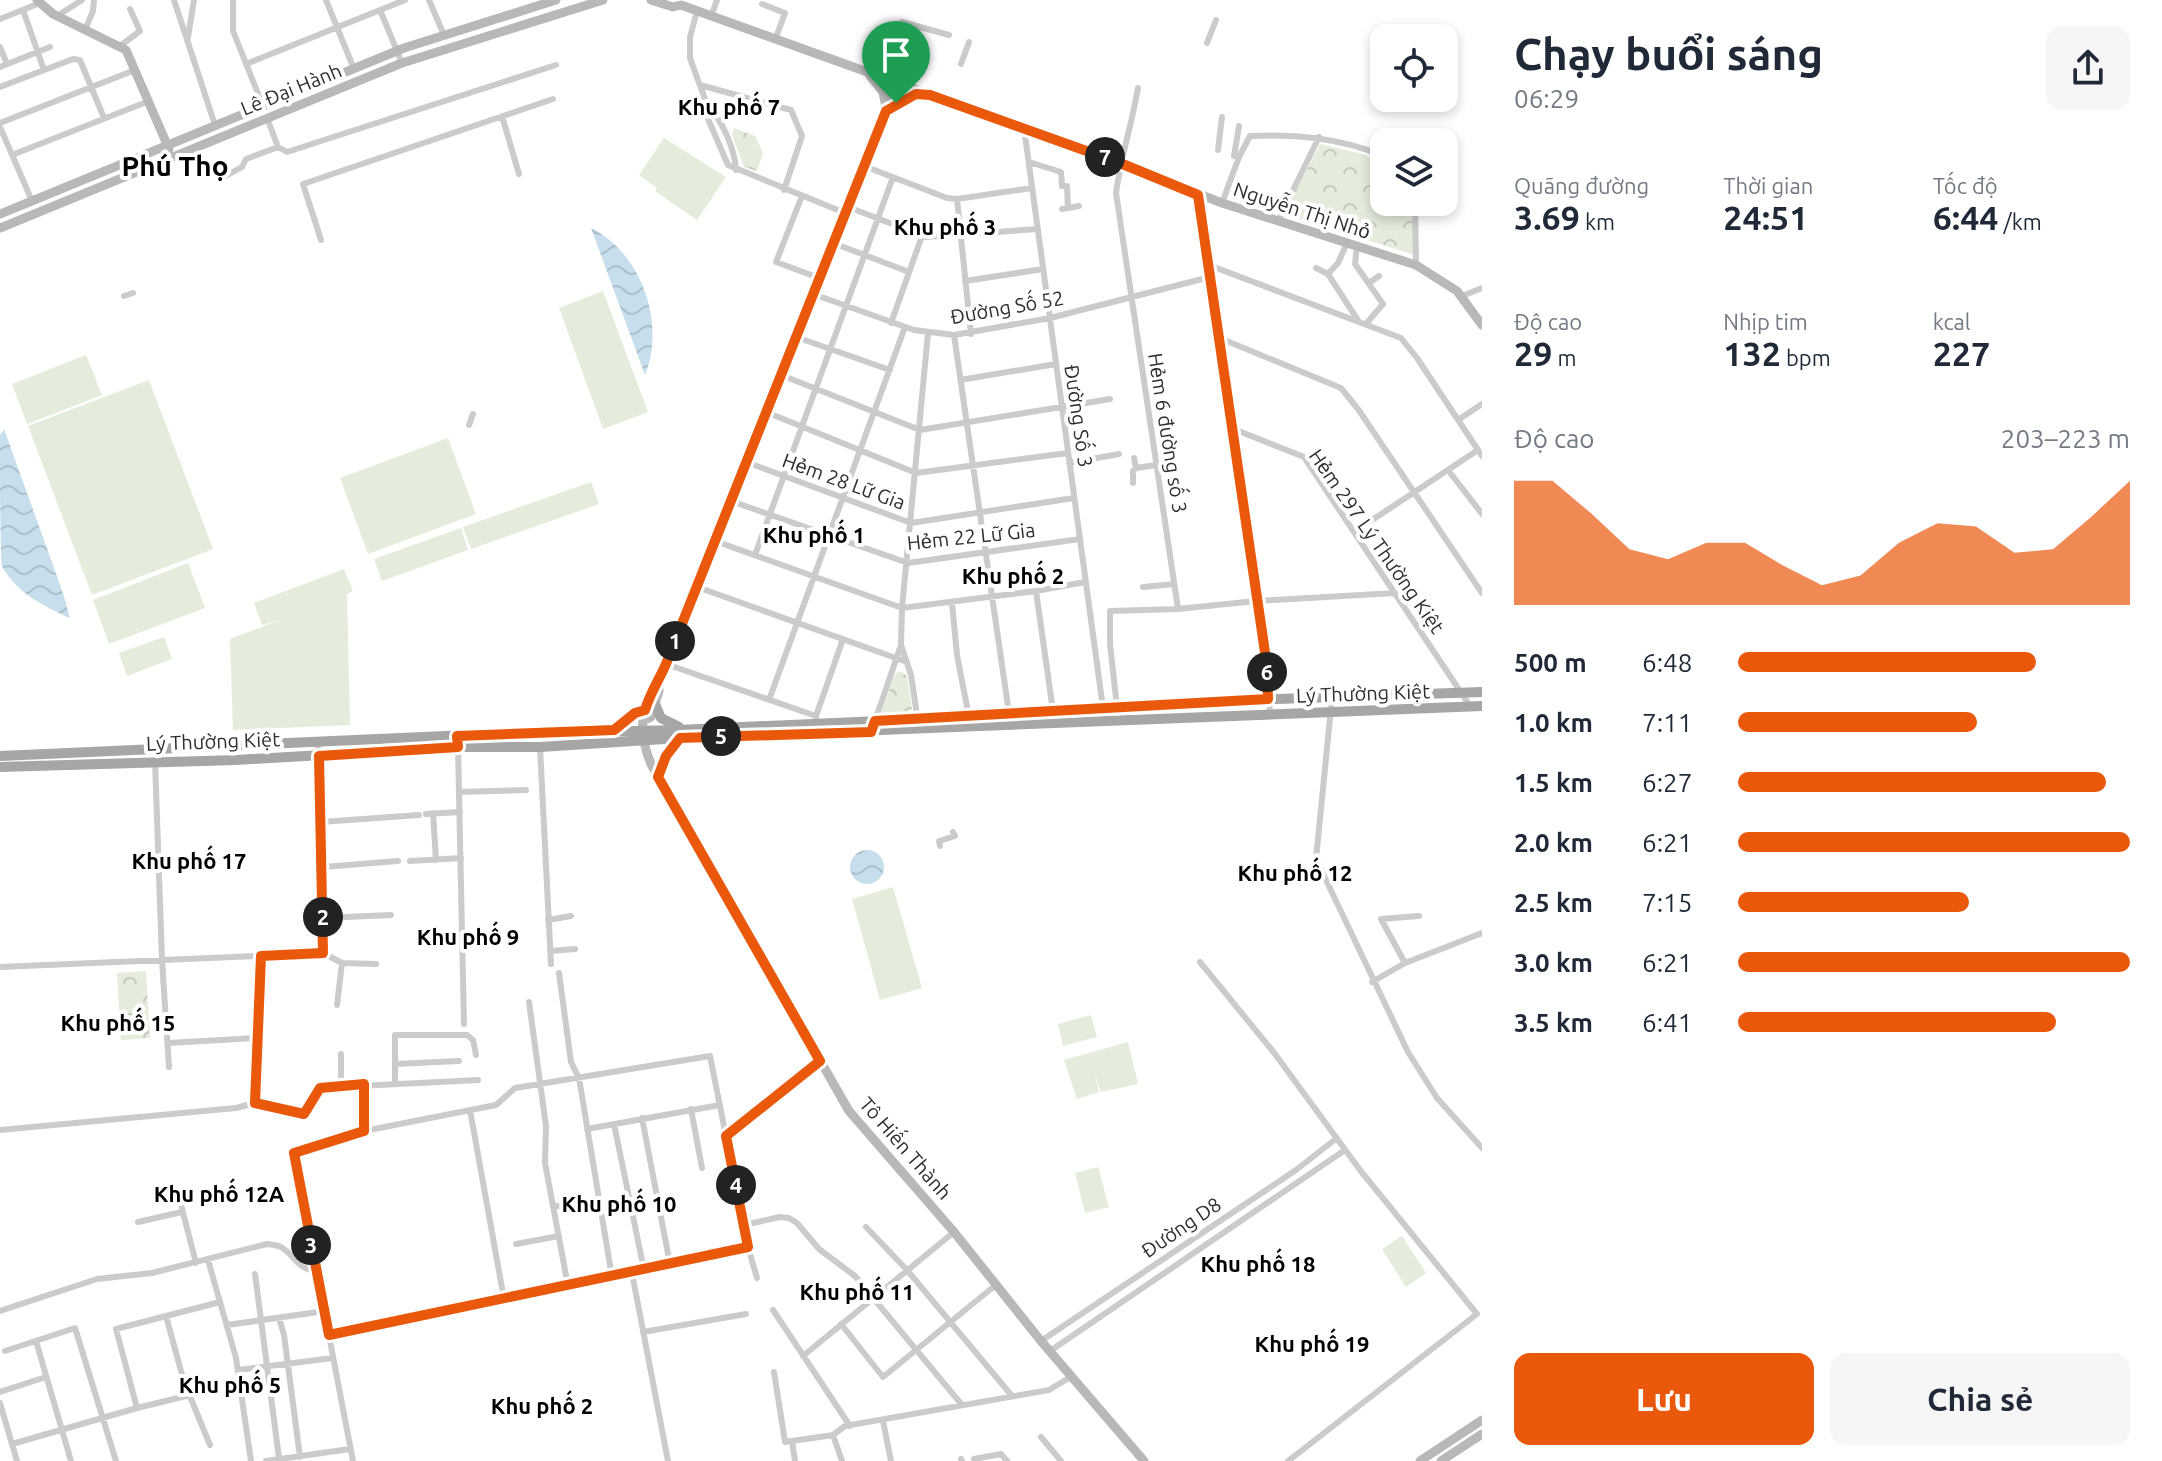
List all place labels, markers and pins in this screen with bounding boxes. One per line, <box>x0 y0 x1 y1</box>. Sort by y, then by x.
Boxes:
pin <box>862 21 930 103</box>
pin: 7 <box>1085 137 1125 177</box>
pin: 1 <box>655 621 695 661</box>
pin: 6 <box>1247 652 1287 692</box>
pin: 5 <box>701 716 741 756</box>
pin: 2 <box>303 897 343 937</box>
pin: 4 <box>716 1165 756 1205</box>
pin: 3 <box>291 1225 331 1265</box>

